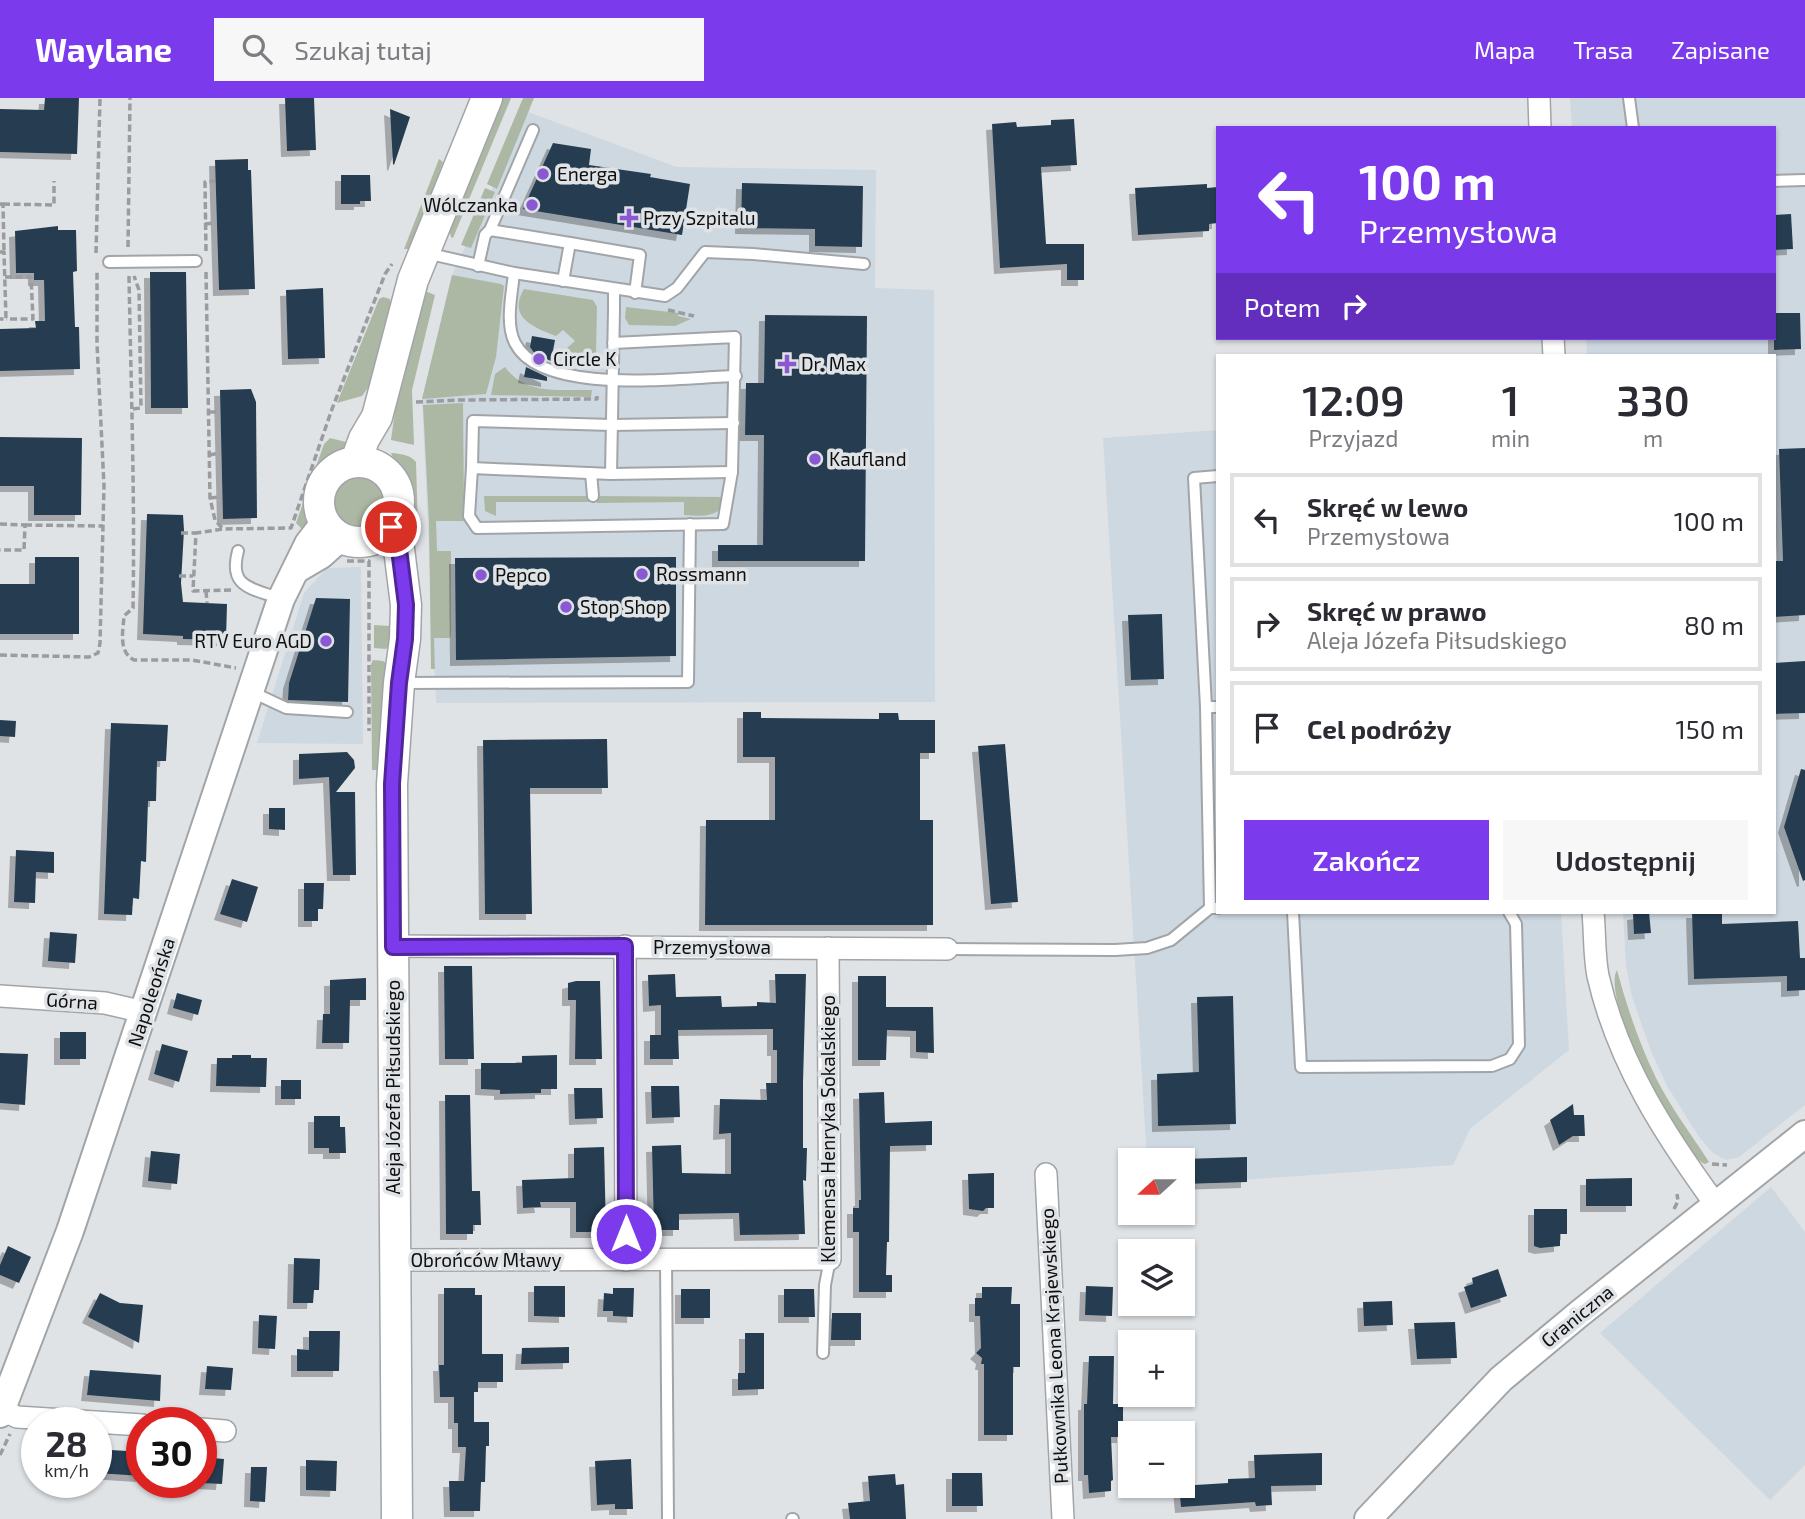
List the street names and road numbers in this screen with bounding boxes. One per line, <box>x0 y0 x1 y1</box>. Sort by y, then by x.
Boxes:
street label: Napoleońska <box>122 935 179 1049</box>
street label: Przemysłowa <box>653 935 771 958</box>
street label: Aleja Józefa Piłsudskiego <box>381 980 404 1194</box>
street label: Górna <box>45 987 99 1014</box>
street label: Klemensa Henryka Sokalskiego <box>816 995 839 1263</box>
street label: Pułkownika Leona Krajewskiego <box>1035 1208 1072 1484</box>
street label: Obrońców Mławy <box>410 1248 562 1271</box>
street label: Graniczna <box>1536 1280 1617 1352</box>

